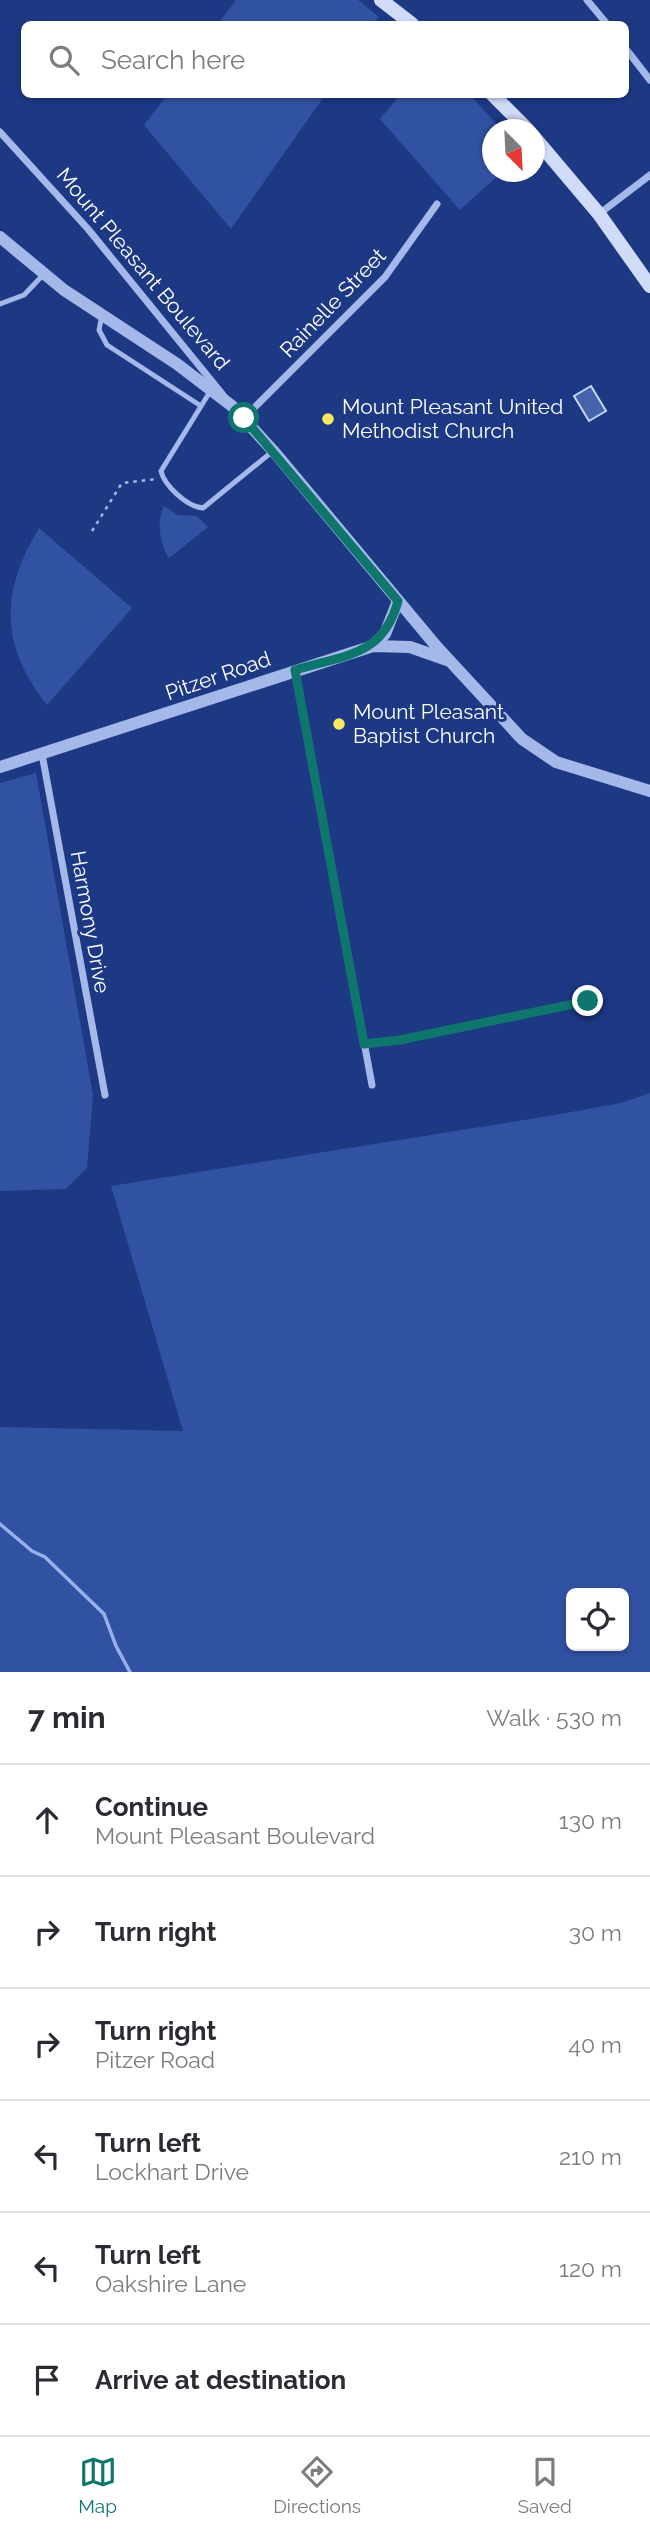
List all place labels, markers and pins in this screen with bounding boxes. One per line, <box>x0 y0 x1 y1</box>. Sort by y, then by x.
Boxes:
place label: Mount Pleasant United Methodist Church <box>342 394 563 443</box>
marker: Mount Pleasant United Methodist Church <box>320 411 336 427</box>
place label: Mount Pleasant Baptist Church <box>353 699 504 748</box>
marker: Mount Pleasant Baptist Church <box>331 716 347 732</box>

